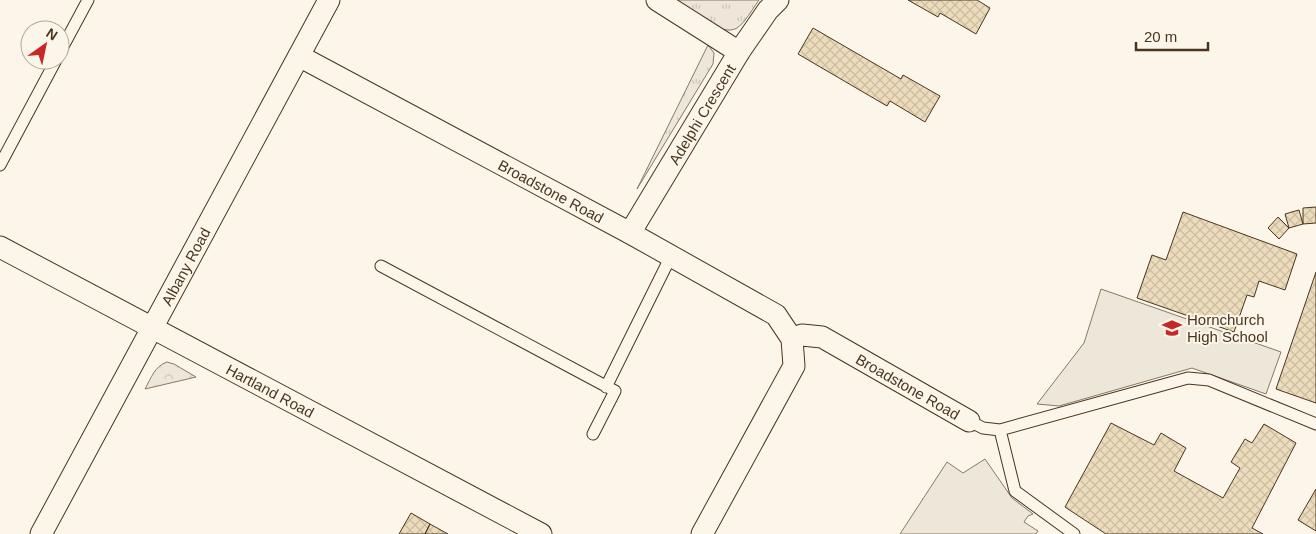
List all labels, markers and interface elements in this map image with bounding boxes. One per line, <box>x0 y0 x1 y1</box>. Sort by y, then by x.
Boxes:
north arrow <box>20 20 70 70</box>
scale bar <box>1136 20 1208 52</box>
text: N <box>43 25 61 44</box>
text: 20 m <box>1144 28 1177 45</box>
street label: Adelphi Crescent <box>665 60 739 167</box>
street label: Broadstone Road <box>496 156 607 226</box>
street label: Albany Road <box>157 225 213 308</box>
place label: Hornchurch High School <box>1187 311 1268 345</box>
school or university icon: Hornchurch High School <box>1161 317 1183 339</box>
street label: Broadstone Road <box>853 350 963 423</box>
street label: Hartland Road <box>224 360 317 421</box>

